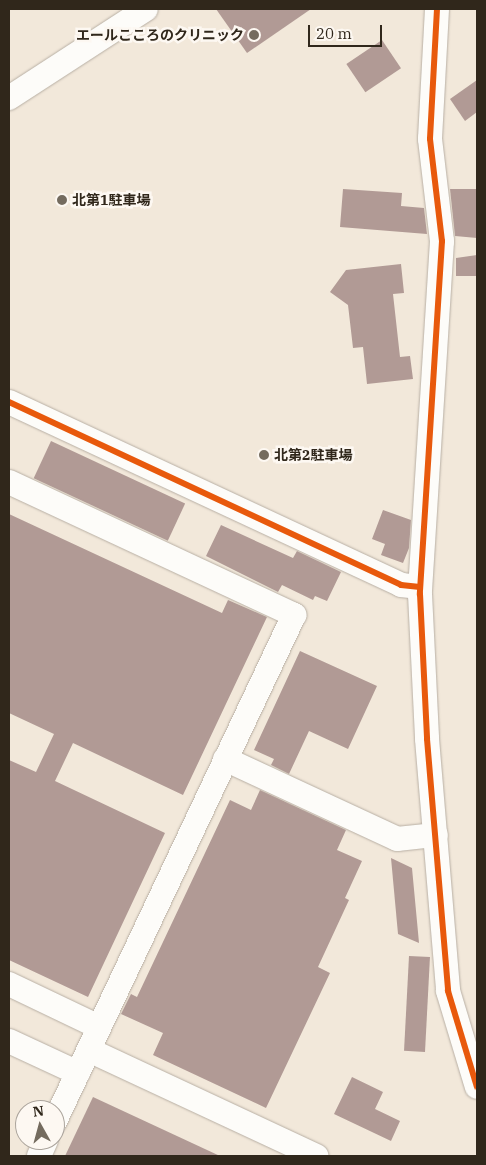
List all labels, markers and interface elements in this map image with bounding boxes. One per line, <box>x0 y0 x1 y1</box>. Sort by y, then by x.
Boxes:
scale bar <box>311 15 385 47</box>
text: 20 m <box>316 24 352 43</box>
place label: エールこころのクリニック <box>76 27 244 43</box>
marker: エールこころのクリニック <box>248 29 260 41</box>
place label: 北第1駐車場 <box>72 192 150 208</box>
marker: 北第1駐車場 <box>56 194 68 206</box>
place label: 北第2駐車場 <box>274 447 352 463</box>
marker: 北第2駐車場 <box>258 449 270 461</box>
north arrow <box>15 1100 65 1150</box>
text: N <box>32 1101 45 1121</box>

